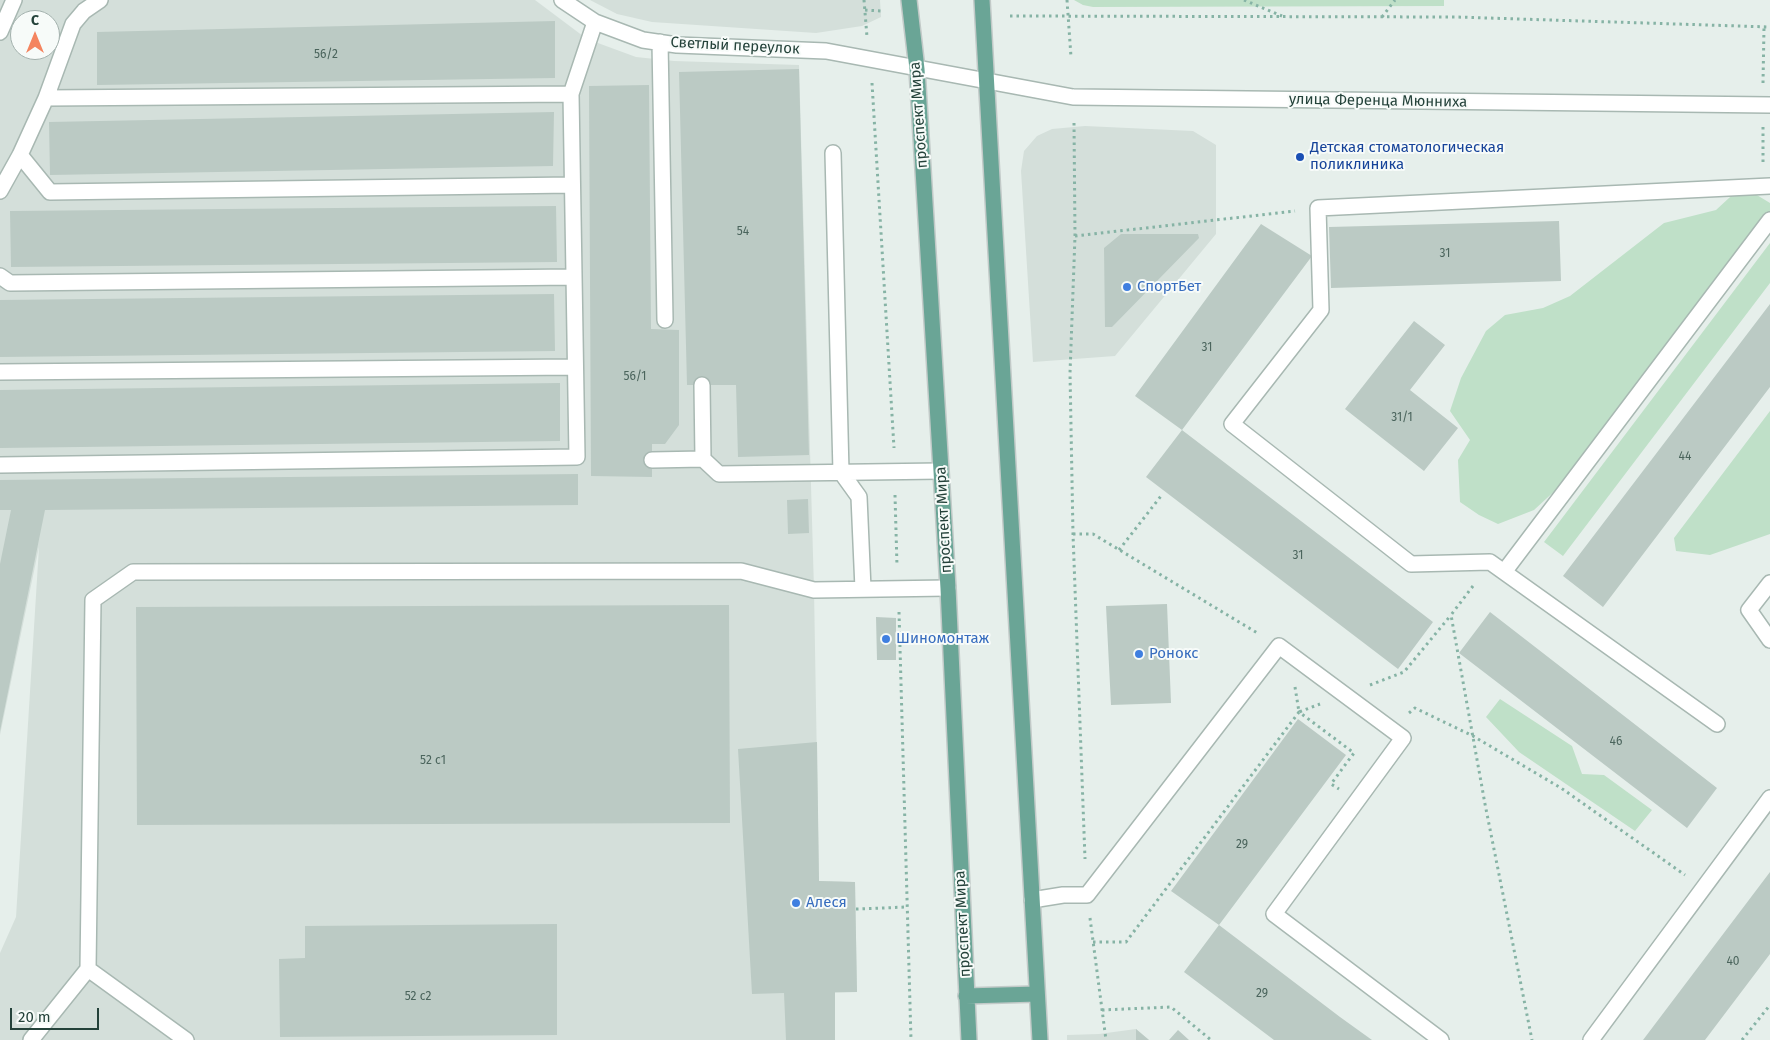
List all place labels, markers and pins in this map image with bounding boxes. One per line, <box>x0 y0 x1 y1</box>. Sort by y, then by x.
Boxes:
place label: Детская стоматологическая поликлиника <box>1310 139 1504 174</box>
marker: Детская стоматологическая поликлиника <box>1294 151 1306 163</box>
place label: СпортБет <box>1137 278 1201 296</box>
marker: СпортБет <box>1121 281 1133 293</box>
place label: Шиномонтаж <box>896 630 989 648</box>
marker: Шиномонтаж <box>880 633 892 645</box>
place label: Ронокс <box>1149 645 1198 663</box>
marker: Ронокс <box>1133 648 1145 660</box>
place label: Алеся <box>806 894 847 912</box>
marker: Алеся <box>790 897 802 909</box>

